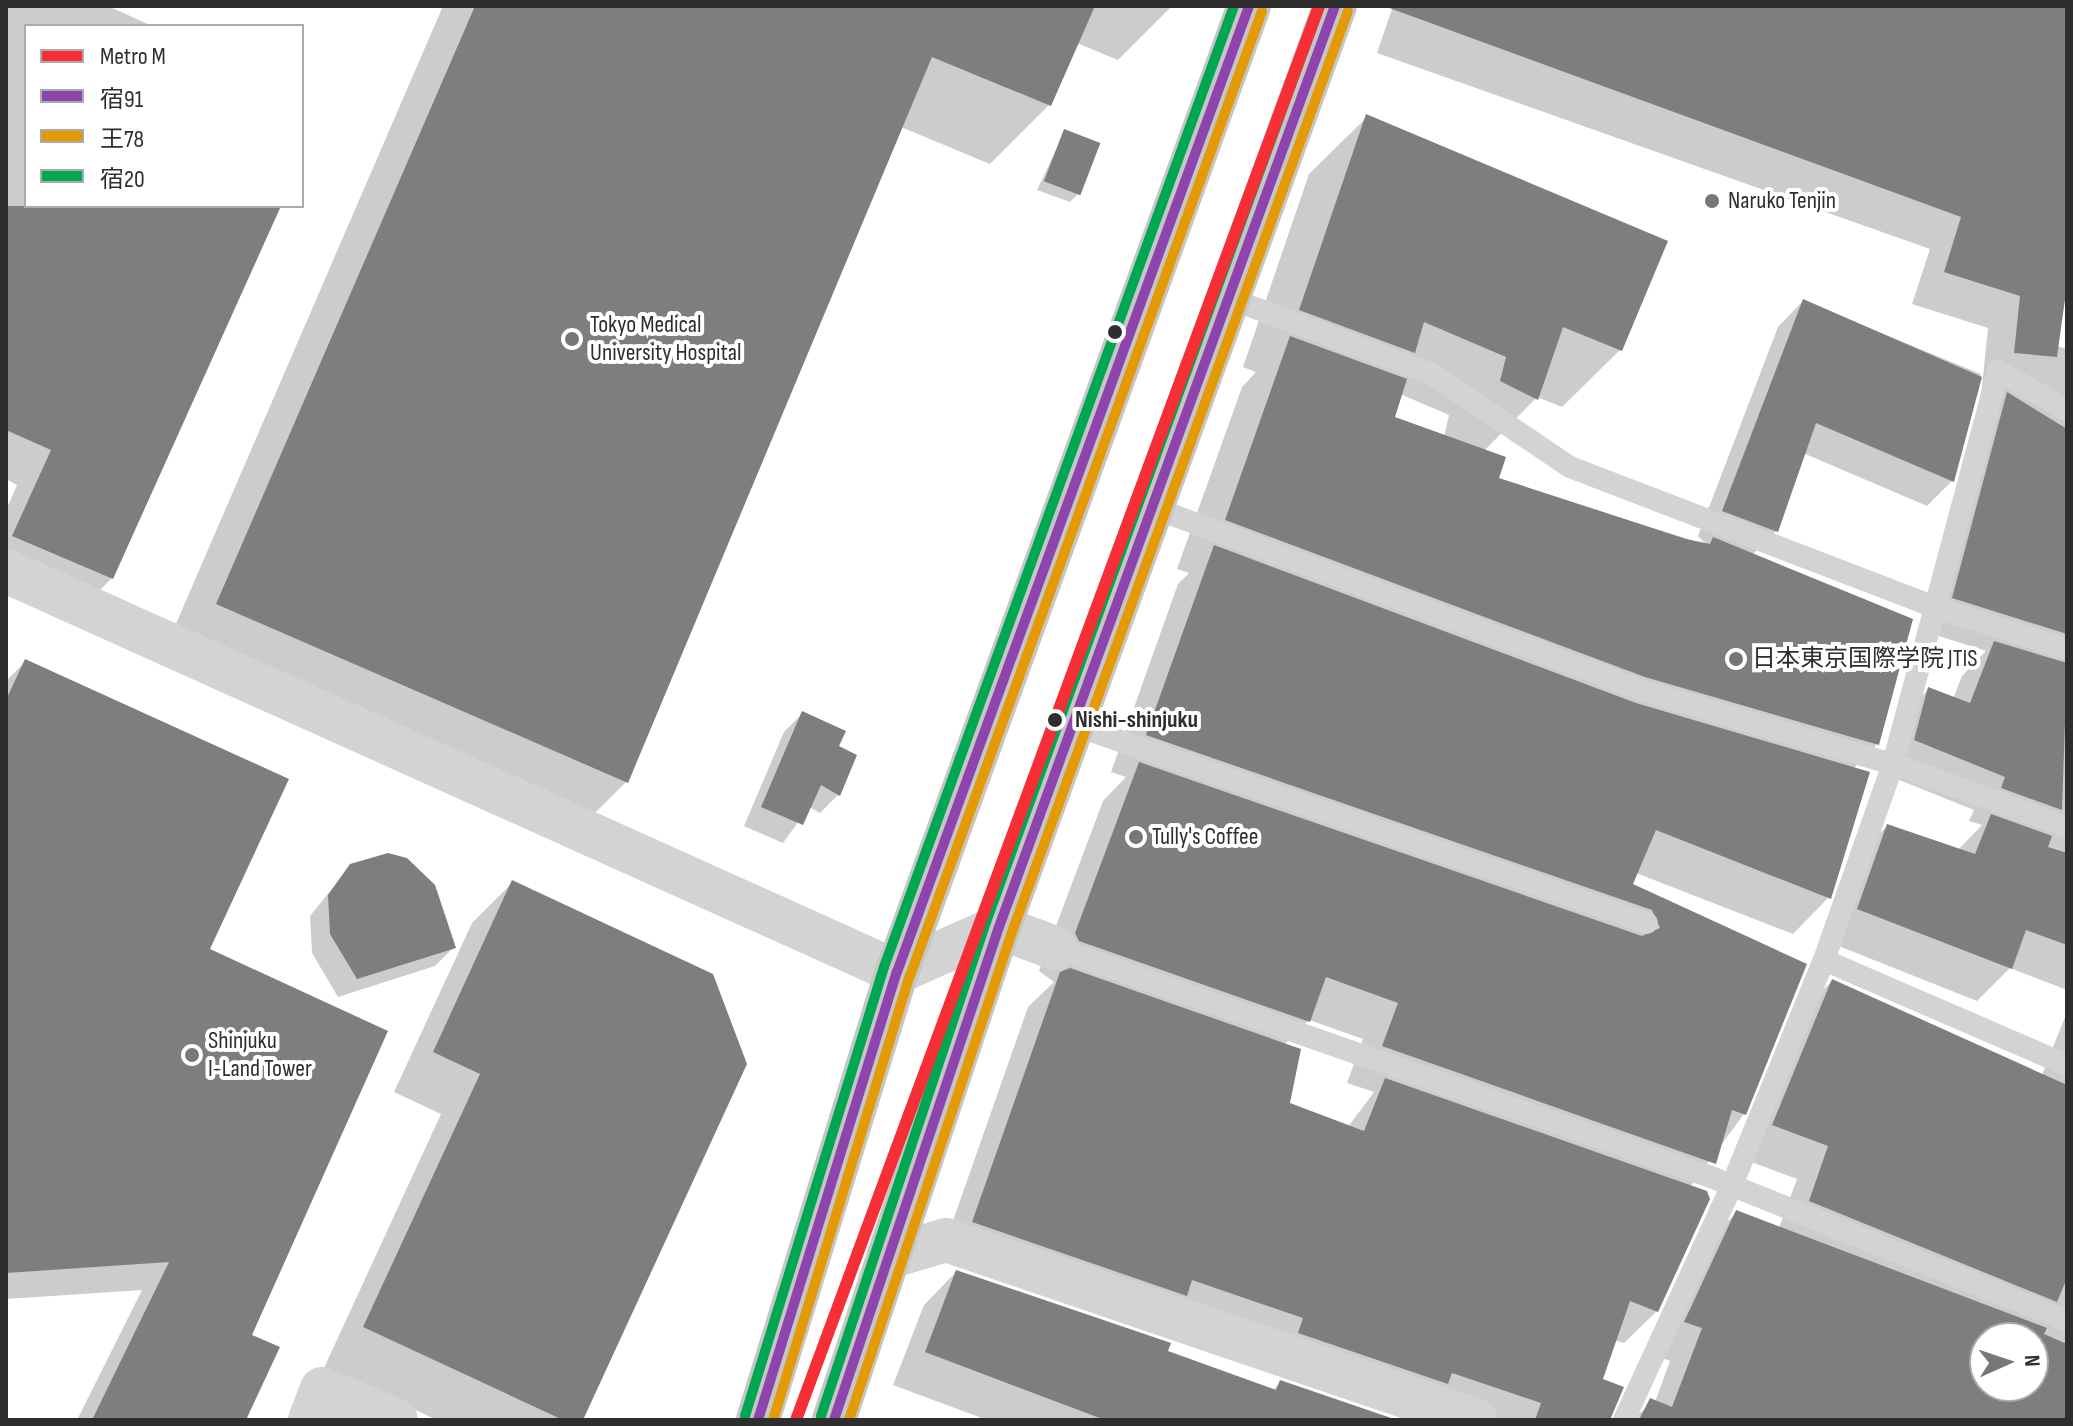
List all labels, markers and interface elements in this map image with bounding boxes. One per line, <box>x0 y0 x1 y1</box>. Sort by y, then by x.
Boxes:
legend <box>24 24 304 208</box>
text: Metro M <box>100 42 166 71</box>
text: 宿91 <box>100 85 143 114</box>
text: 王78 <box>100 125 144 154</box>
text: 宿20 <box>100 165 145 194</box>
place label: Naruko Tenjin <box>1728 187 1836 215</box>
marker: Naruko Tenjin <box>1703 192 1721 210</box>
place label: Tokyo Medical University Hospital <box>590 311 741 367</box>
unlabelled marker <box>1107 324 1123 340</box>
marker: Tokyo Medical University Hospital <box>561 328 583 350</box>
place label: 日本東京国際学院 JTIS <box>1752 645 1978 673</box>
marker: 日本東京国際学院 JTIS <box>1727 650 1745 668</box>
place label: Nishi-shinjuku <box>1075 706 1198 734</box>
marker: Nishi-shinjuku <box>1042 707 1068 733</box>
place label: Tully's Coffee <box>1152 823 1258 851</box>
marker: Tully's Coffee <box>1127 828 1145 846</box>
place label: Shinjuku I-Land Tower <box>208 1027 312 1083</box>
marker: Shinjuku I-Land Tower <box>183 1046 201 1064</box>
north arrow <box>1969 1322 2049 1402</box>
text: N <box>2018 1354 2045 1367</box>

